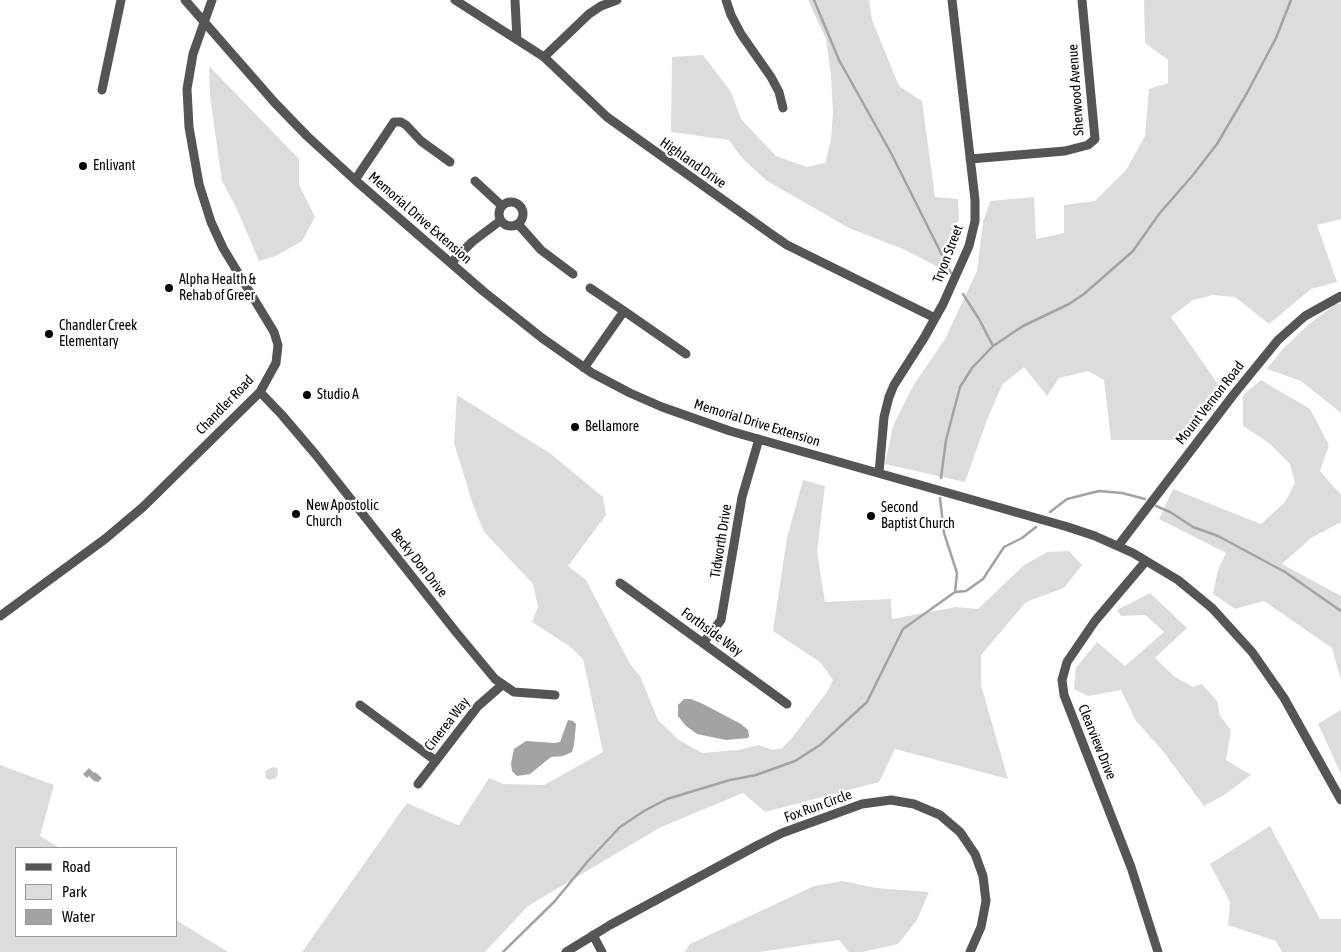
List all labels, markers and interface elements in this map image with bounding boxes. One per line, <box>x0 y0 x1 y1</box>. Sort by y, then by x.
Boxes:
street label: Sherwood Avenue <box>1064 44 1088 136</box>
street label: Highland Drive <box>657 134 729 192</box>
place label: Enlivant <box>93 158 136 174</box>
marker: Enlivant <box>77 160 89 172</box>
street label: Memorial Drive Extension <box>365 169 475 267</box>
street label: Tryon Street <box>929 222 967 286</box>
place label: Alpha Health & Rehab of Greer <box>179 272 256 304</box>
marker: Alpha Health & Rehab of Greer <box>163 282 175 294</box>
place label: Chandler Creek Elementary <box>59 318 137 351</box>
marker: Chandler Creek Elementary <box>43 328 55 340</box>
street label: Mount Vernon Road <box>1172 358 1248 448</box>
street label: Chandler Road <box>193 372 257 438</box>
place label: Studio A <box>317 387 359 403</box>
marker: Studio A <box>301 389 313 401</box>
street label: Memorial Drive Extension <box>692 396 822 450</box>
place label: Bellamore <box>585 419 639 435</box>
marker: Bellamore <box>569 421 581 433</box>
place label: New Apostolic Church <box>306 498 378 530</box>
place label: Second Baptist Church <box>881 500 955 532</box>
street label: Tidworth Drive <box>707 503 735 579</box>
marker: New Apostolic Church <box>290 508 302 520</box>
marker: Second Baptist Church <box>865 510 877 522</box>
street label: Becky Don Drive <box>387 525 451 601</box>
street label: Forthside Way <box>678 604 746 660</box>
street label: Cinerea Way <box>421 694 473 754</box>
street label: Clearview Drive <box>1074 702 1120 782</box>
street label: Fox Run Circle <box>782 786 854 826</box>
legend <box>15 847 178 937</box>
text: Road <box>62 858 91 875</box>
text: Park <box>62 883 87 900</box>
text: Water <box>62 908 95 925</box>

